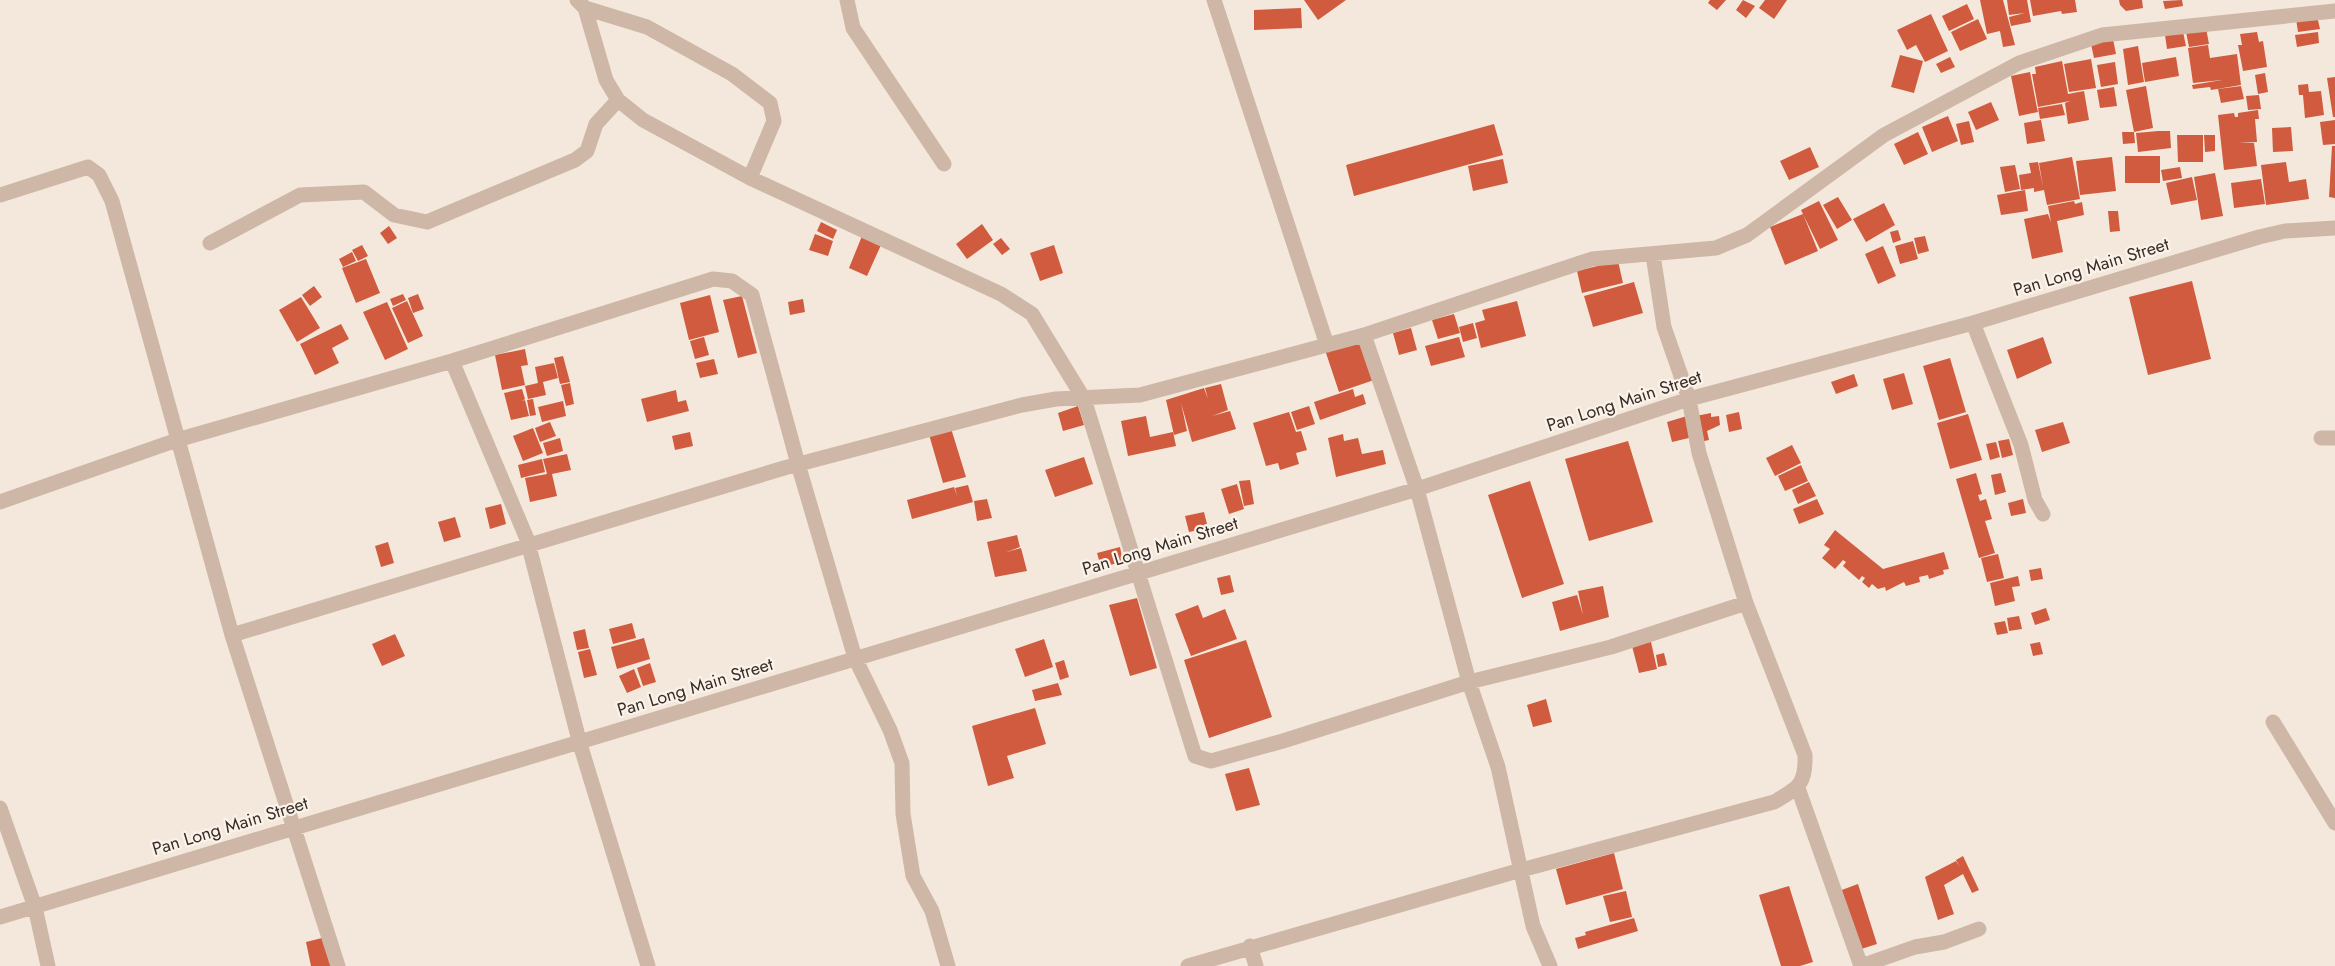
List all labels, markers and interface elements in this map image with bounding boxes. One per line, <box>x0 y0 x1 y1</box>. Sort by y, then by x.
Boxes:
street label: Pan Long Main Street <box>2010 231 2173 303</box>
street label: Pan Long Main Street <box>1543 363 1705 438</box>
street label: Pan Long Main Street <box>1079 510 1242 582</box>
street label: Pan Long Main Street <box>614 651 777 723</box>
street label: Pan Long Main Street <box>149 790 312 862</box>

